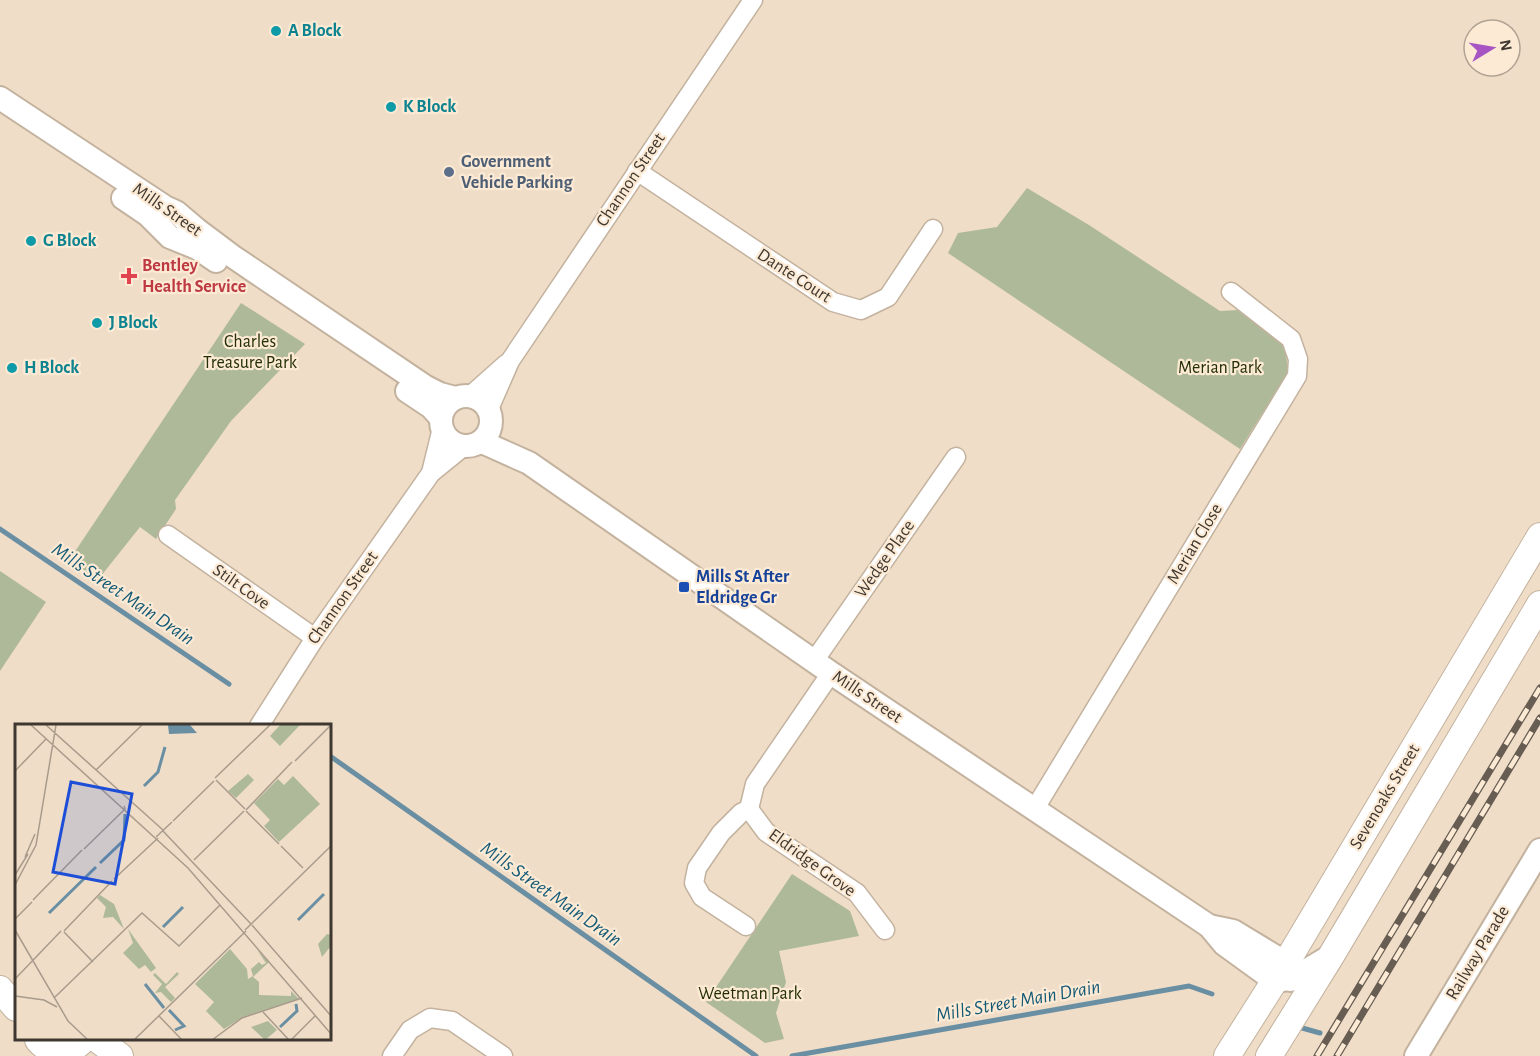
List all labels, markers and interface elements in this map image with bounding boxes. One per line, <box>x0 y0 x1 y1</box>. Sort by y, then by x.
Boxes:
north arrow <box>1462 18 1522 78</box>
place label: A Block <box>288 22 341 40</box>
marker: A Block <box>269 24 283 38</box>
text: N <box>1497 38 1515 52</box>
place label: K Block <box>403 98 456 116</box>
marker: K Block <box>384 100 398 114</box>
street label: Channon Street <box>593 130 669 230</box>
place label: Government Vehicle Parking <box>461 153 574 192</box>
marker: Government Vehicle Parking <box>442 165 456 179</box>
street label: Mills Street <box>129 180 205 240</box>
place label: G Block <box>43 232 96 250</box>
marker: G Block <box>24 234 38 248</box>
street label: Dante Court <box>754 246 834 307</box>
place label: Bentley Health Service <box>142 257 246 296</box>
marker: Bentley Health Service <box>120 267 138 285</box>
place label: J Block <box>109 314 158 332</box>
marker: J Block <box>90 316 104 330</box>
park label: Charles Treasure Park <box>203 333 298 372</box>
place label: H Block <box>24 359 79 377</box>
park label: Merian Park <box>1178 359 1263 377</box>
marker: H Block <box>5 361 19 375</box>
street label: Merian Close <box>1164 501 1226 587</box>
street label: Wedge Place <box>852 517 918 601</box>
water label: Mills Street Main Drain <box>48 539 198 649</box>
street label: Channon Street <box>304 548 382 648</box>
street label: Stilt Cove <box>209 561 273 613</box>
place label: Mills St After Eldridge Gr <box>696 568 790 607</box>
marker: Mills St After Eldridge Gr <box>677 580 691 594</box>
street label: Mills Street <box>829 667 905 727</box>
inset map <box>15 724 332 1041</box>
street label: Sevenoaks Street <box>1347 741 1423 853</box>
street label: Eldridge Grove <box>765 826 859 900</box>
water label: Mills Street Main Drain <box>477 838 625 950</box>
street label: Railway Parade <box>1443 903 1513 1003</box>
water label: Mills Street Main Drain <box>934 977 1102 1025</box>
park label: Weetman Park <box>698 985 803 1003</box>

